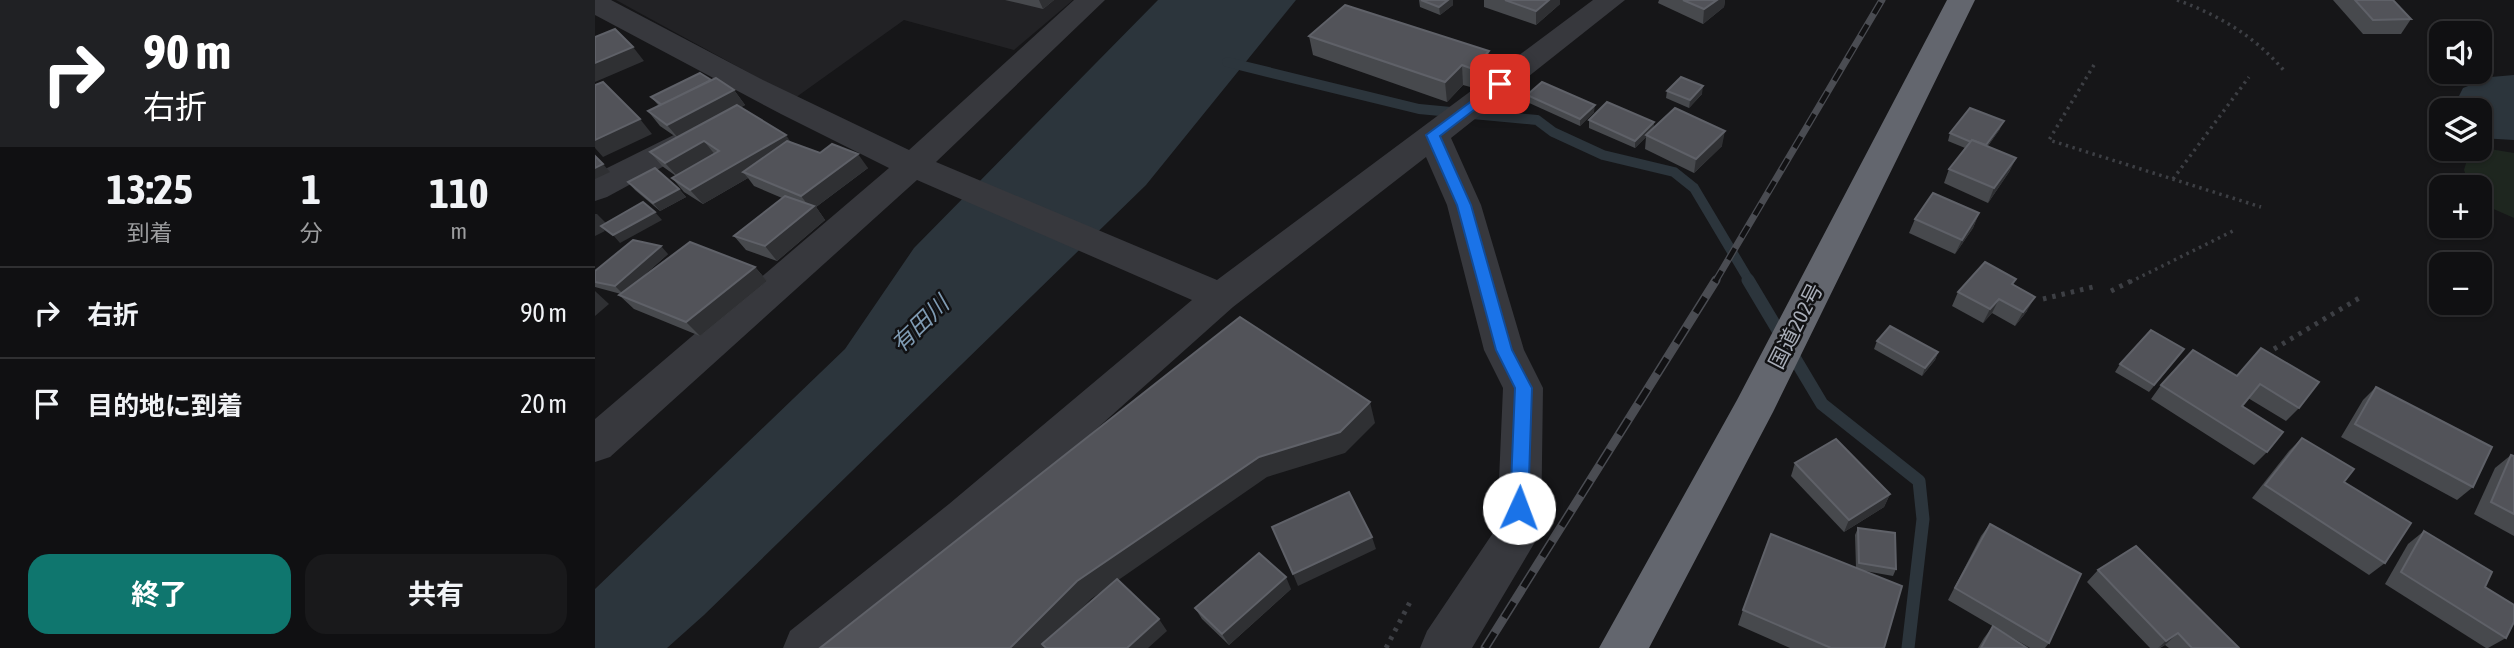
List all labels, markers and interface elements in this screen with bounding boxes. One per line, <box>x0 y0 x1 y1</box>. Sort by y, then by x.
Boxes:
map controls <box>2429 21 2492 315</box>
button: sound <box>2429 21 2492 84</box>
text: 90 m <box>143 23 231 79</box>
icon: right <box>28 28 119 119</box>
pin <box>1470 54 1530 114</box>
icon: arrive <box>1481 65 1519 103</box>
text: 右折 <box>143 88 207 125</box>
button: layers <box>2429 98 2492 161</box>
text: 13:25 <box>107 165 193 213</box>
text: 1 <box>301 165 321 213</box>
text: 110 <box>429 169 488 217</box>
button: + <box>2429 175 2492 238</box>
text: m <box>451 218 467 244</box>
text: 到着 <box>127 220 173 246</box>
text: 分 <box>300 220 323 246</box>
button: − <box>2429 252 2492 315</box>
street label: 国道202号 <box>1763 279 1827 372</box>
water label: 有田川 <box>886 289 956 357</box>
icon: right <box>28 294 66 332</box>
text: 90 m <box>520 298 567 328</box>
text: 右折 <box>87 300 139 330</box>
icon: arrive <box>28 385 66 423</box>
text: 20 m <box>520 389 567 419</box>
text: 目的地に到着 <box>87 391 243 421</box>
position arrow <box>1482 471 1556 545</box>
button: 終了 <box>28 554 291 634</box>
button: 共有 <box>305 554 567 634</box>

